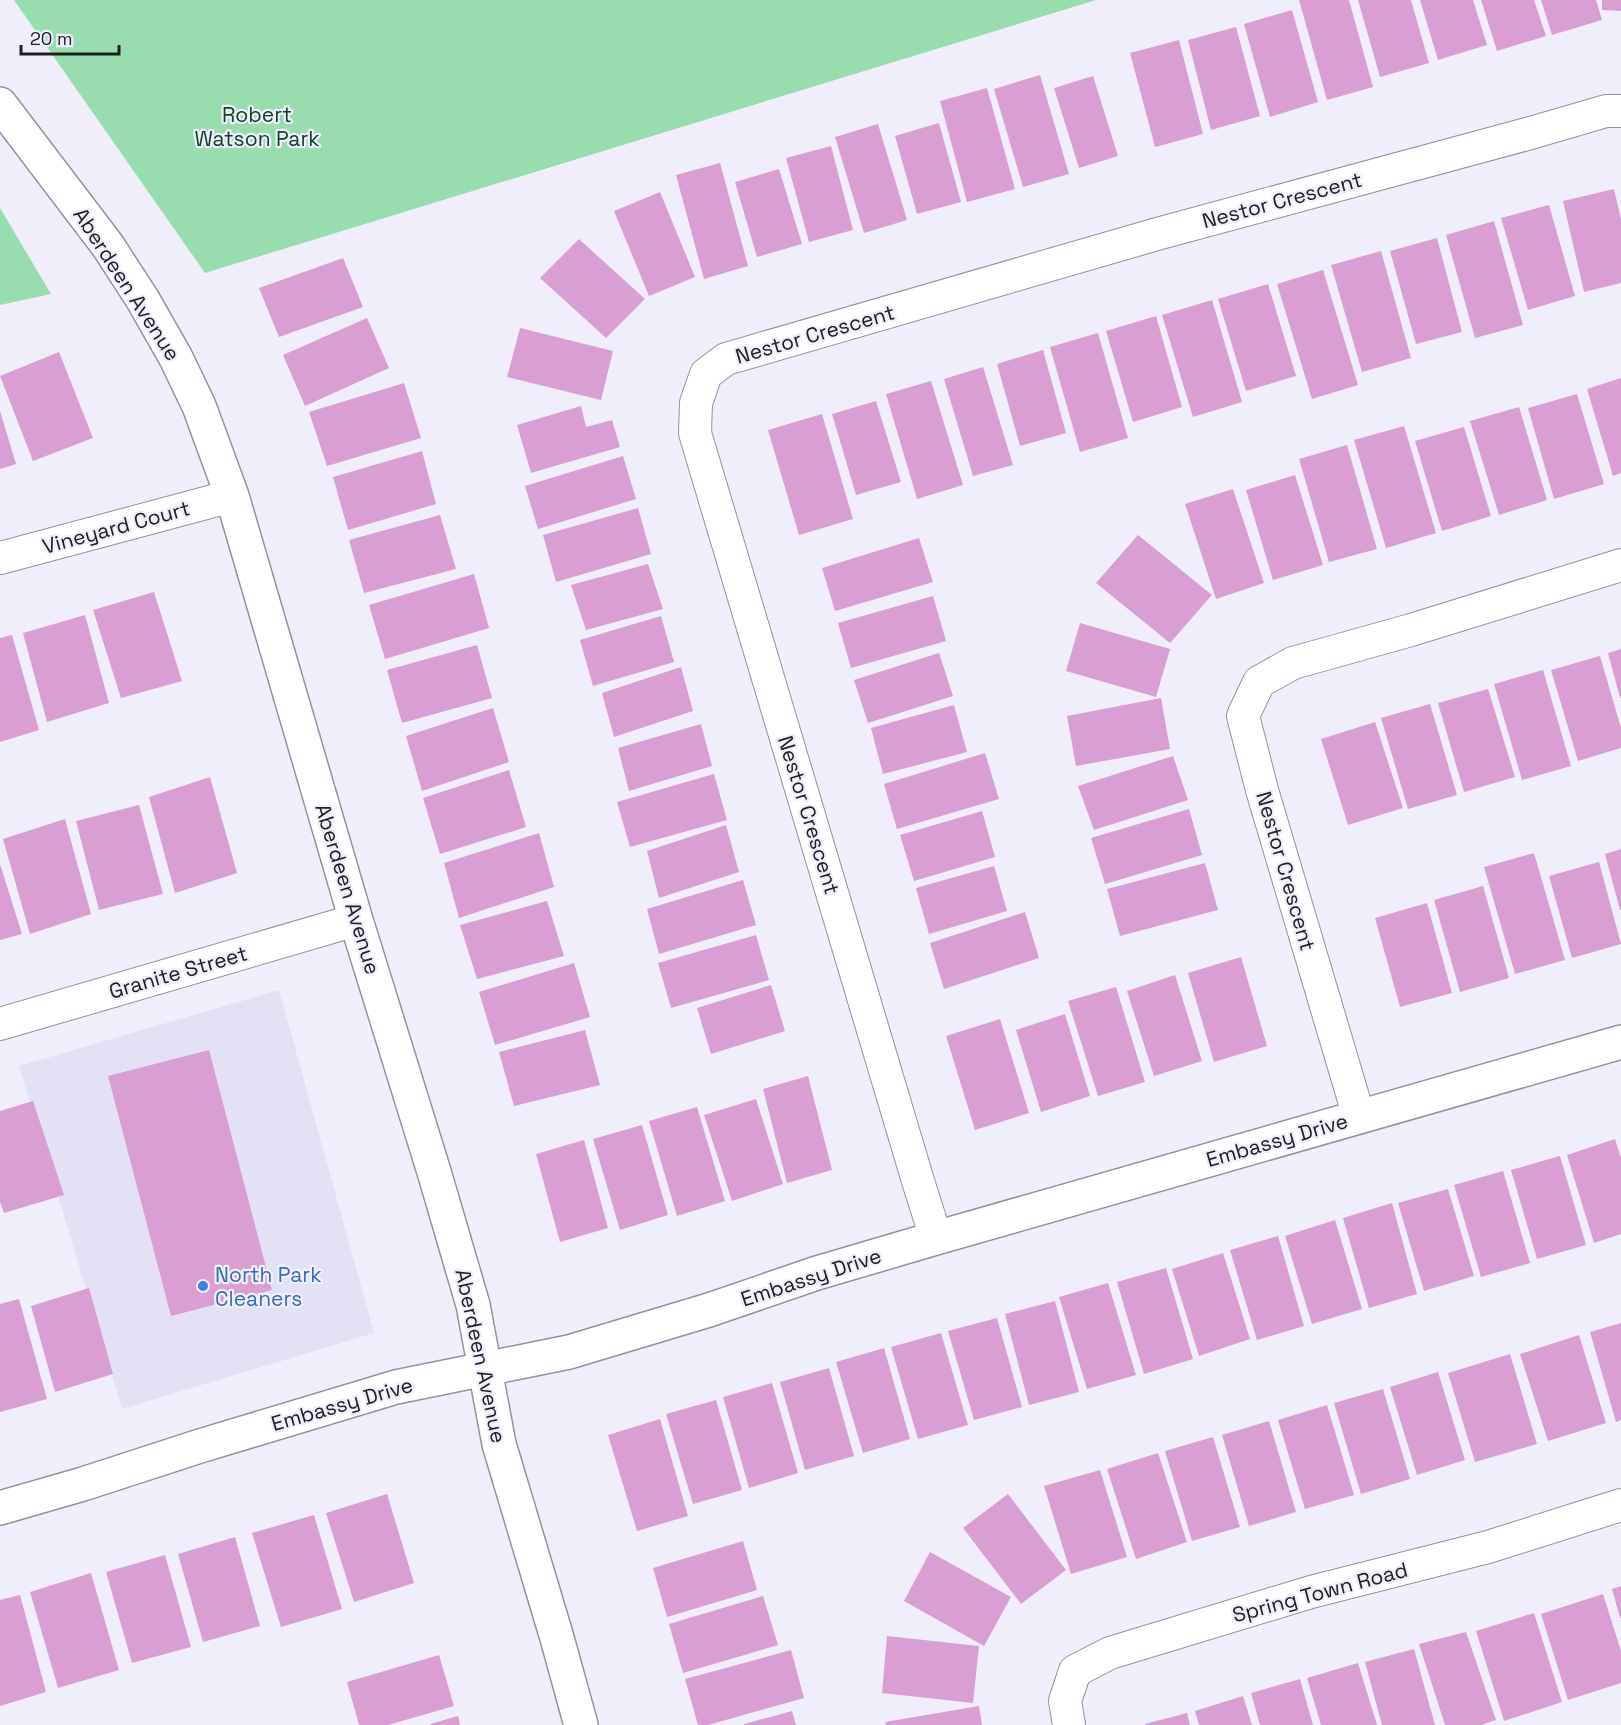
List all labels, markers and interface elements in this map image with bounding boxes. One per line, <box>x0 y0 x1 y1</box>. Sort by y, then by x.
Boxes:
scale bar <box>21 18 118 56</box>
text: 20 m <box>30 27 73 50</box>
park label: Robert Watson Park <box>194 101 320 152</box>
street label: Nestor Crescent <box>1199 166 1365 234</box>
street label: Aberdeen Avenue <box>67 202 187 366</box>
street label: Nestor Crescent <box>732 298 898 370</box>
street label: Vineyard Court <box>39 494 193 560</box>
street label: Nestor Crescent <box>772 732 846 898</box>
street label: Nestor Crescent <box>1250 788 1322 954</box>
street label: Aberdeen Avenue <box>309 800 387 978</box>
street label: Granite Street <box>106 939 250 1005</box>
street label: Embassy Drive <box>1203 1107 1351 1173</box>
street label: Embassy Drive <box>737 1242 885 1312</box>
place label: North Park Cleaners <box>215 1261 321 1312</box>
street label: Aberdeen Avenue <box>449 1266 513 1446</box>
marker: North Park Cleaners <box>196 1279 210 1293</box>
street label: Embassy Drive <box>268 1371 416 1437</box>
street label: Spring Town Road <box>1229 1556 1411 1628</box>

